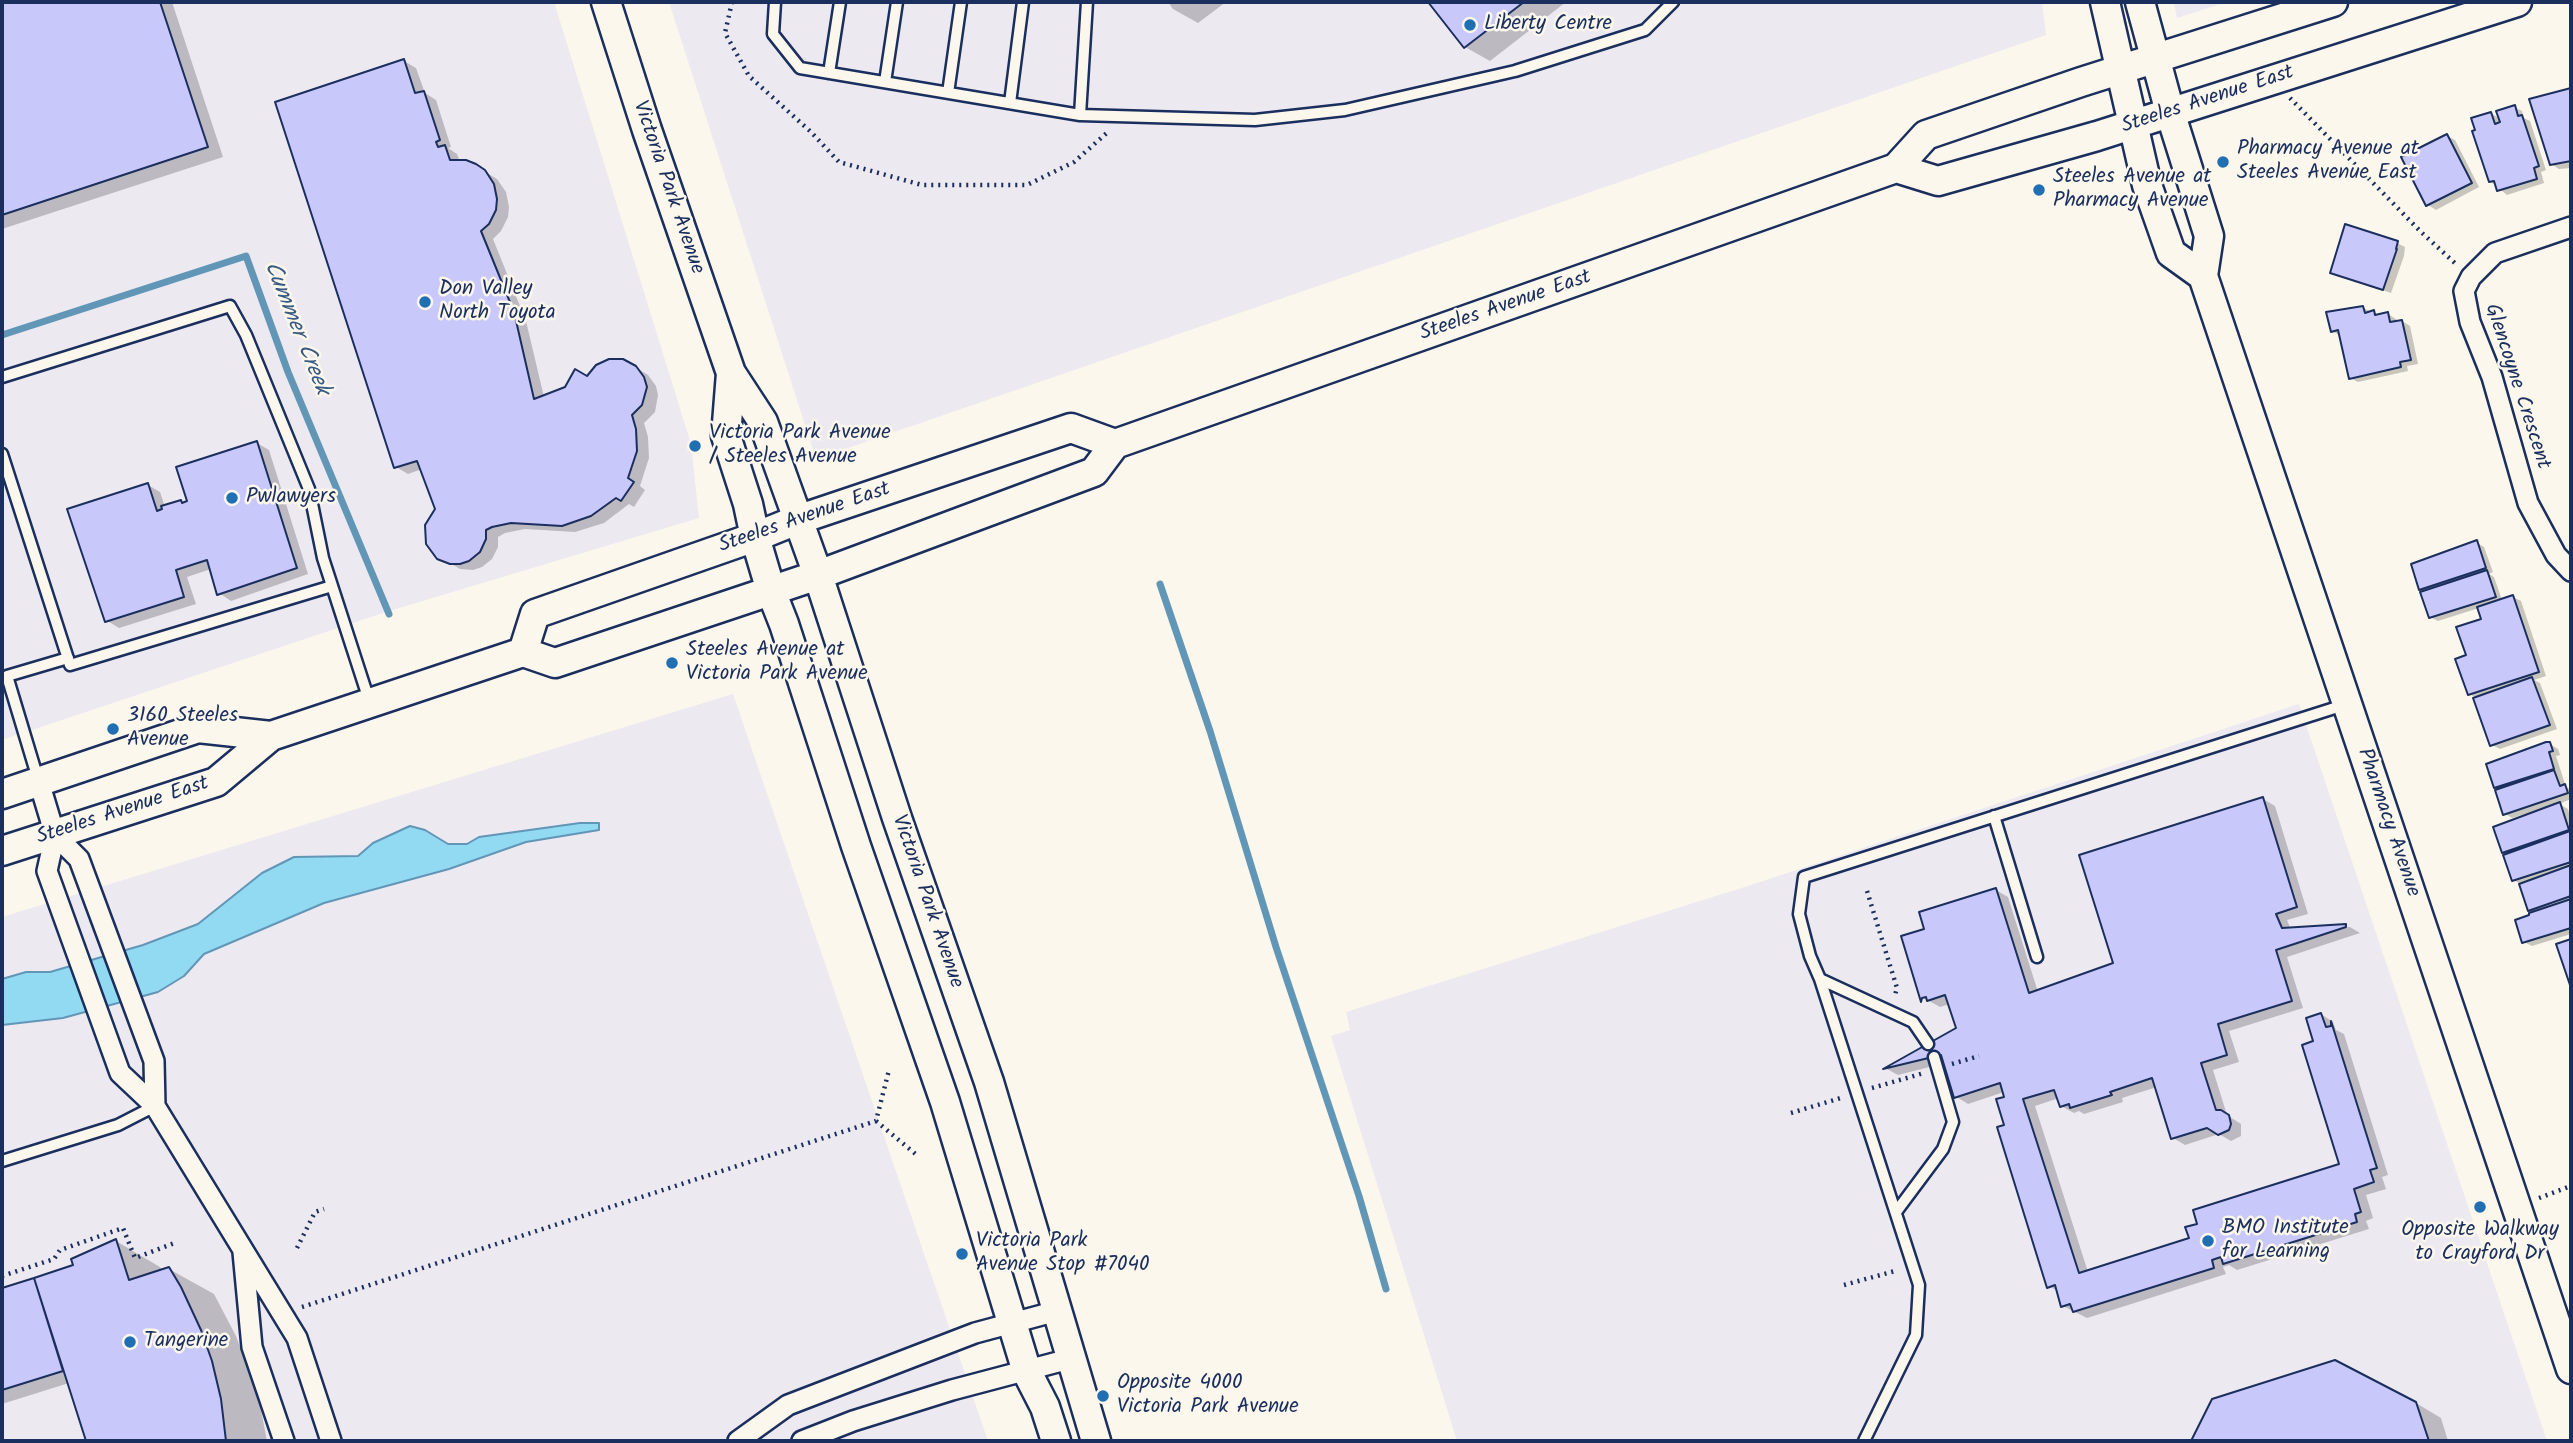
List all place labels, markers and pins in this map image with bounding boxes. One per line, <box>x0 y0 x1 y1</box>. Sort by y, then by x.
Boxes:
place label: Liberty Centre <box>1484 12 1612 38</box>
marker: Liberty Centre <box>1462 17 1478 33</box>
place label: Pharmacy Avenue at Steeles Avenue East <box>2237 137 2419 187</box>
marker: Pharmacy Avenue at Steeles Avenue East <box>2215 154 2231 170</box>
place label: Steeles Avenue at Pharmacy Avenue <box>2053 165 2211 215</box>
marker: Steeles Avenue at Pharmacy Avenue <box>2031 182 2047 198</box>
place label: Don Valley North Toyota <box>439 277 556 327</box>
marker: Don Valley North Toyota <box>417 294 433 310</box>
place label: Victoria Park Avenue / Steeles Avenue <box>709 421 891 471</box>
marker: Victoria Park Avenue / Steeles Avenue <box>687 438 703 454</box>
place label: Pwlawyers <box>246 485 336 511</box>
marker: Pwlawyers <box>224 490 240 506</box>
place label: Steeles Avenue at Victoria Park Avenue <box>686 638 868 688</box>
marker: Steeles Avenue at Victoria Park Avenue <box>664 655 680 671</box>
place label: 3160 Steeles Avenue <box>127 704 238 754</box>
marker: 3160 Steeles Avenue <box>105 721 121 737</box>
marker: Opposite Walkway to Crayford Dr <box>2472 1199 2488 1215</box>
place label: BMO Institute for Learning <box>2222 1216 2349 1266</box>
place label: Opposite Walkway to Crayford Dr <box>2401 1218 2559 1268</box>
place label: Victoria Park Avenue Stop #7040 <box>976 1229 1150 1279</box>
marker: BMO Institute for Learning <box>2200 1233 2216 1249</box>
marker: Victoria Park Avenue Stop #7040 <box>954 1246 970 1262</box>
place label: Tangerine <box>144 1329 228 1355</box>
marker: Tangerine <box>122 1334 138 1350</box>
place label: Opposite 4000 Victoria Park Avenue <box>1117 1371 1299 1421</box>
marker: Opposite 4000 Victoria Park Avenue <box>1095 1388 1111 1404</box>

